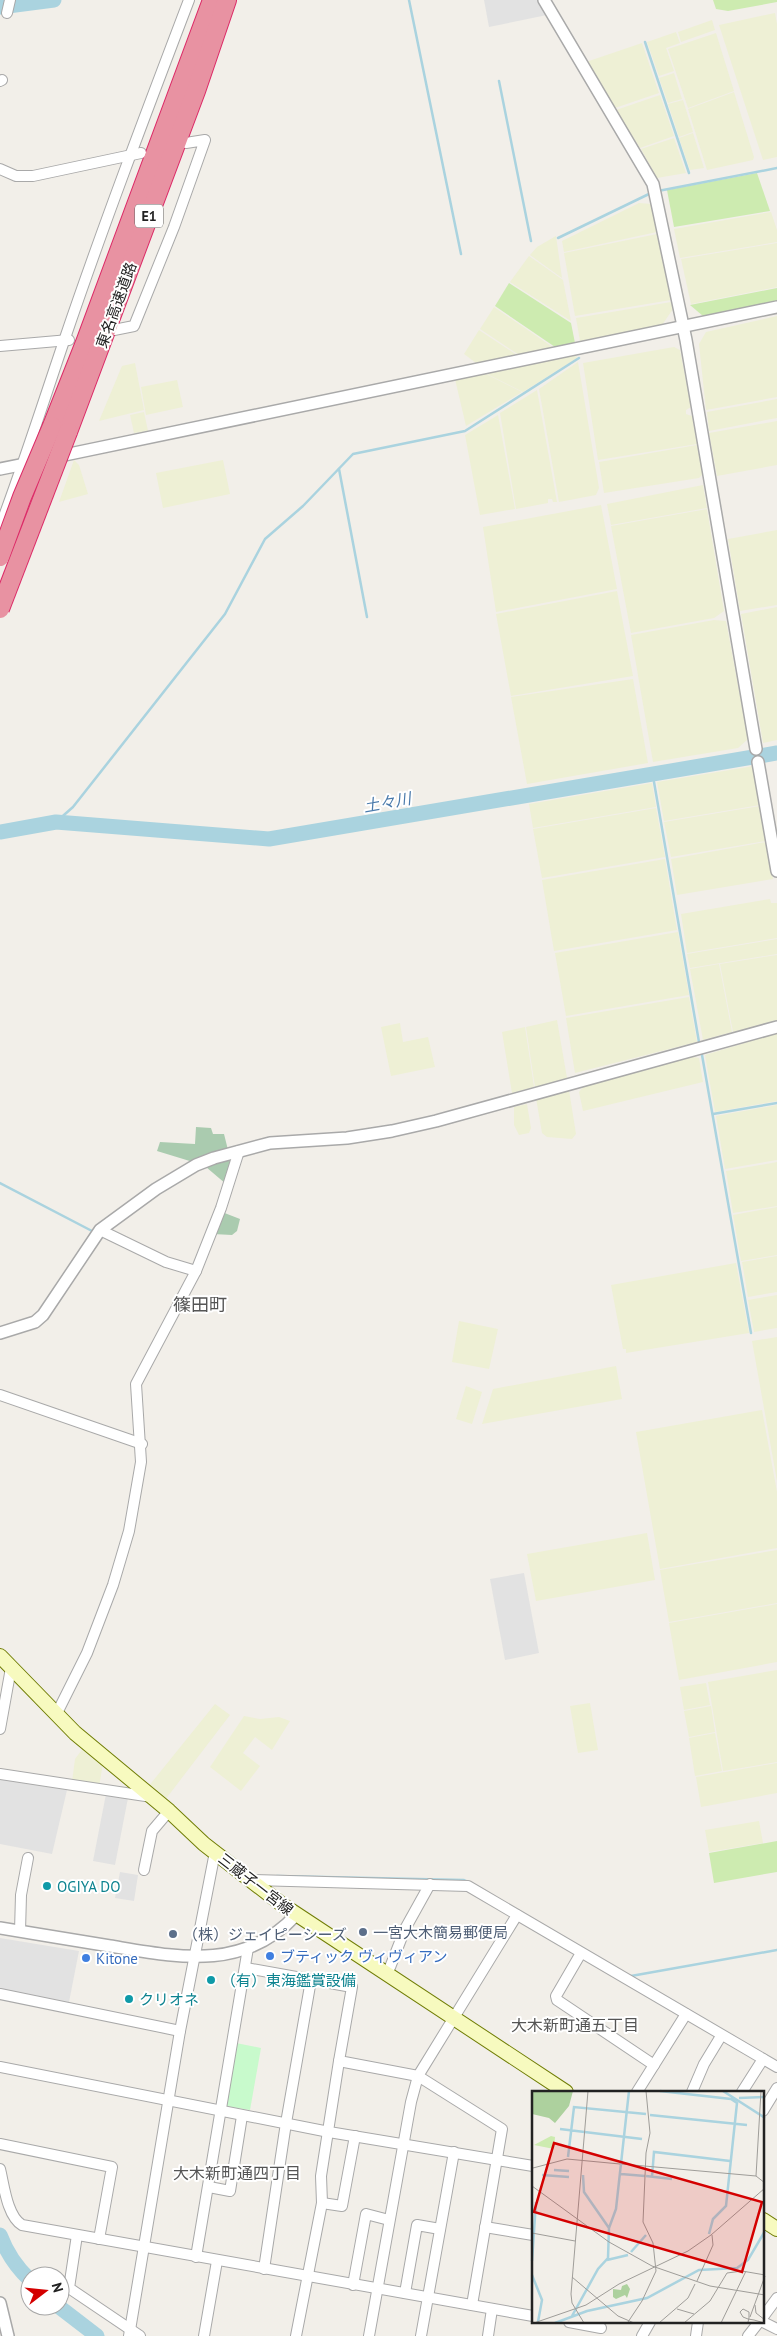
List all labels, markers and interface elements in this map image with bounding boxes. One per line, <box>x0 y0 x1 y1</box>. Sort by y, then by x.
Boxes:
road number: E1 <box>135 205 163 228</box>
street label: 東名高速道路 <box>92 259 140 351</box>
water label: 土々川 <box>362 788 414 816</box>
district label: 篠田町 <box>173 1293 227 1316</box>
street label: 三蔵子一宮線 <box>215 1849 297 1919</box>
place label: OGIYA DO <box>57 1877 120 1896</box>
marker: OGIYA DO <box>41 1880 53 1892</box>
place label: 一宮大木簡易郵便局 <box>373 1923 508 1942</box>
place label: （株）ジェイピーシーズ <box>183 1925 347 1944</box>
marker: 一宮大木簡易郵便局 <box>357 1926 369 1938</box>
marker: （株）ジェイピーシーズ <box>167 1928 179 1940</box>
place label: ブティック ヴィヴィアン <box>280 1947 448 1966</box>
place label: Kitone <box>96 1949 138 1968</box>
marker: ブティック ヴィヴィアン <box>264 1950 276 1962</box>
marker: Kitone <box>80 1952 92 1964</box>
place label: （有）東海鑑賞設備 <box>221 1971 356 1990</box>
marker: （有）東海鑑賞設備 <box>205 1974 217 1986</box>
place label: クリオネ <box>139 1990 199 2009</box>
marker: クリオネ <box>123 1993 135 2005</box>
district label: 大木新町通五丁目 <box>511 2015 639 2035</box>
inset map <box>532 2091 764 2324</box>
district label: 大木新町通四丁目 <box>173 2163 301 2183</box>
north arrow <box>20 2266 70 2316</box>
text: N <box>48 2281 67 2294</box>

